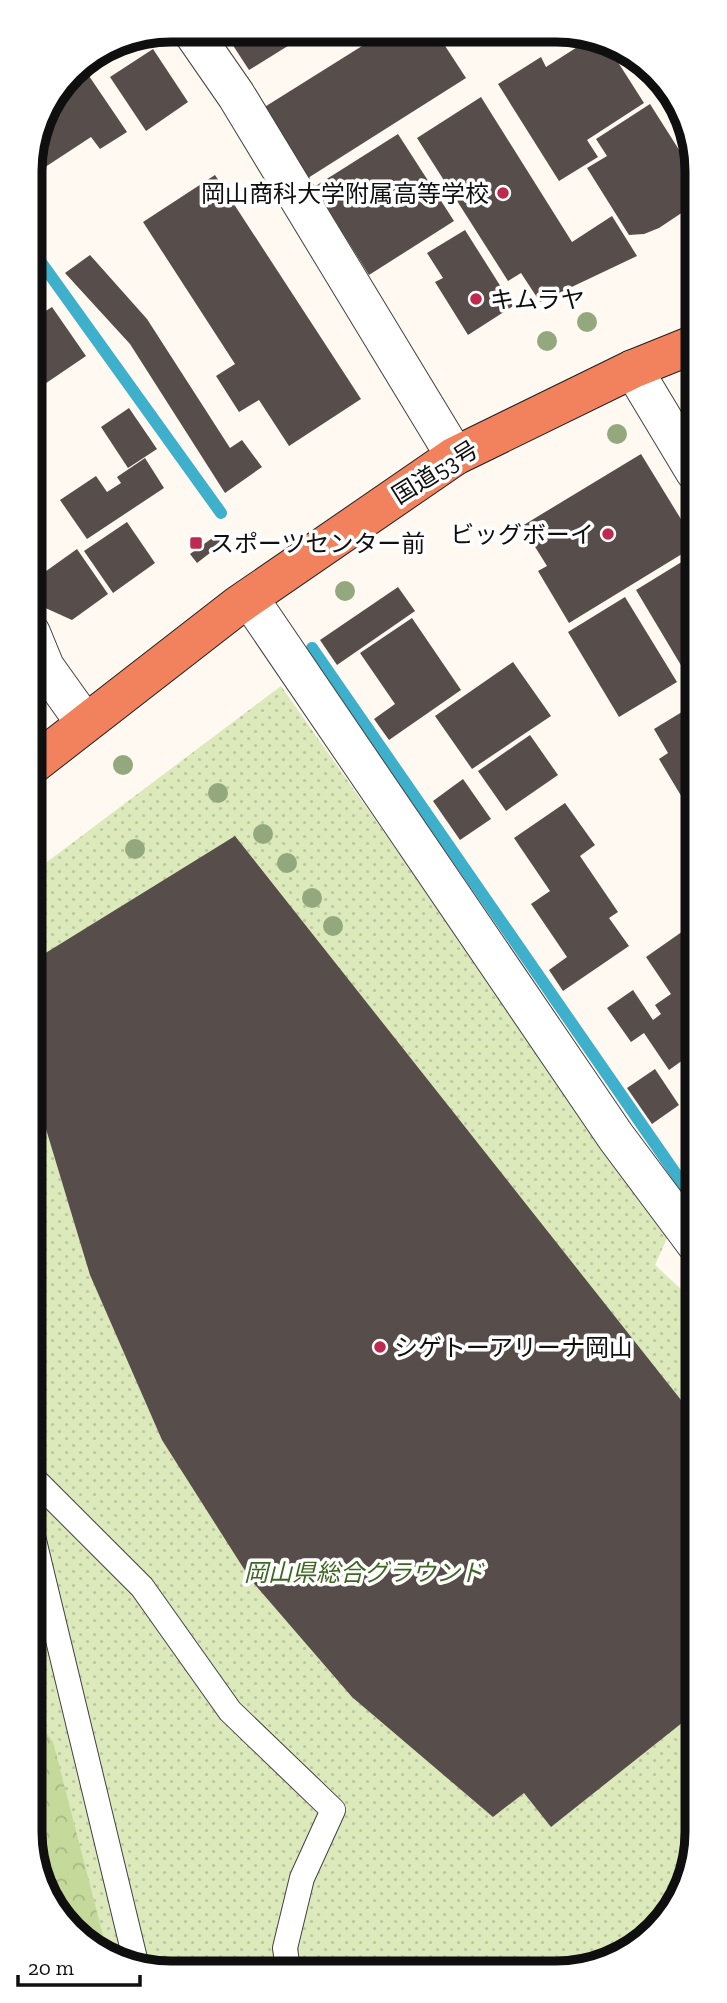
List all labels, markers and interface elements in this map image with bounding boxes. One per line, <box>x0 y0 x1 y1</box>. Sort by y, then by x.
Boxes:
place label: 岡山商科大学附属高等学校 <box>201 179 489 208</box>
marker: 岡山商科大学附属高等学校 <box>495 185 511 201</box>
place label: キムラヤ <box>490 285 585 314</box>
marker: キムラヤ <box>468 291 484 307</box>
street label: 国道53号 <box>387 434 483 510</box>
place label: ビッグボーイ <box>450 520 594 549</box>
marker: ビッグボーイ <box>600 526 616 542</box>
place label: スポーツセンター前 <box>210 529 426 558</box>
marker: スポーツセンター前 <box>188 535 204 551</box>
place label: シゲトーアリーナ岡山 <box>394 1333 633 1362</box>
marker: シゲトーアリーナ岡山 <box>372 1339 388 1355</box>
park label: 岡山県総合グラウンド <box>244 1558 485 1587</box>
scale bar <box>18 1944 140 1988</box>
text: 20 m <box>28 1955 74 1980</box>

